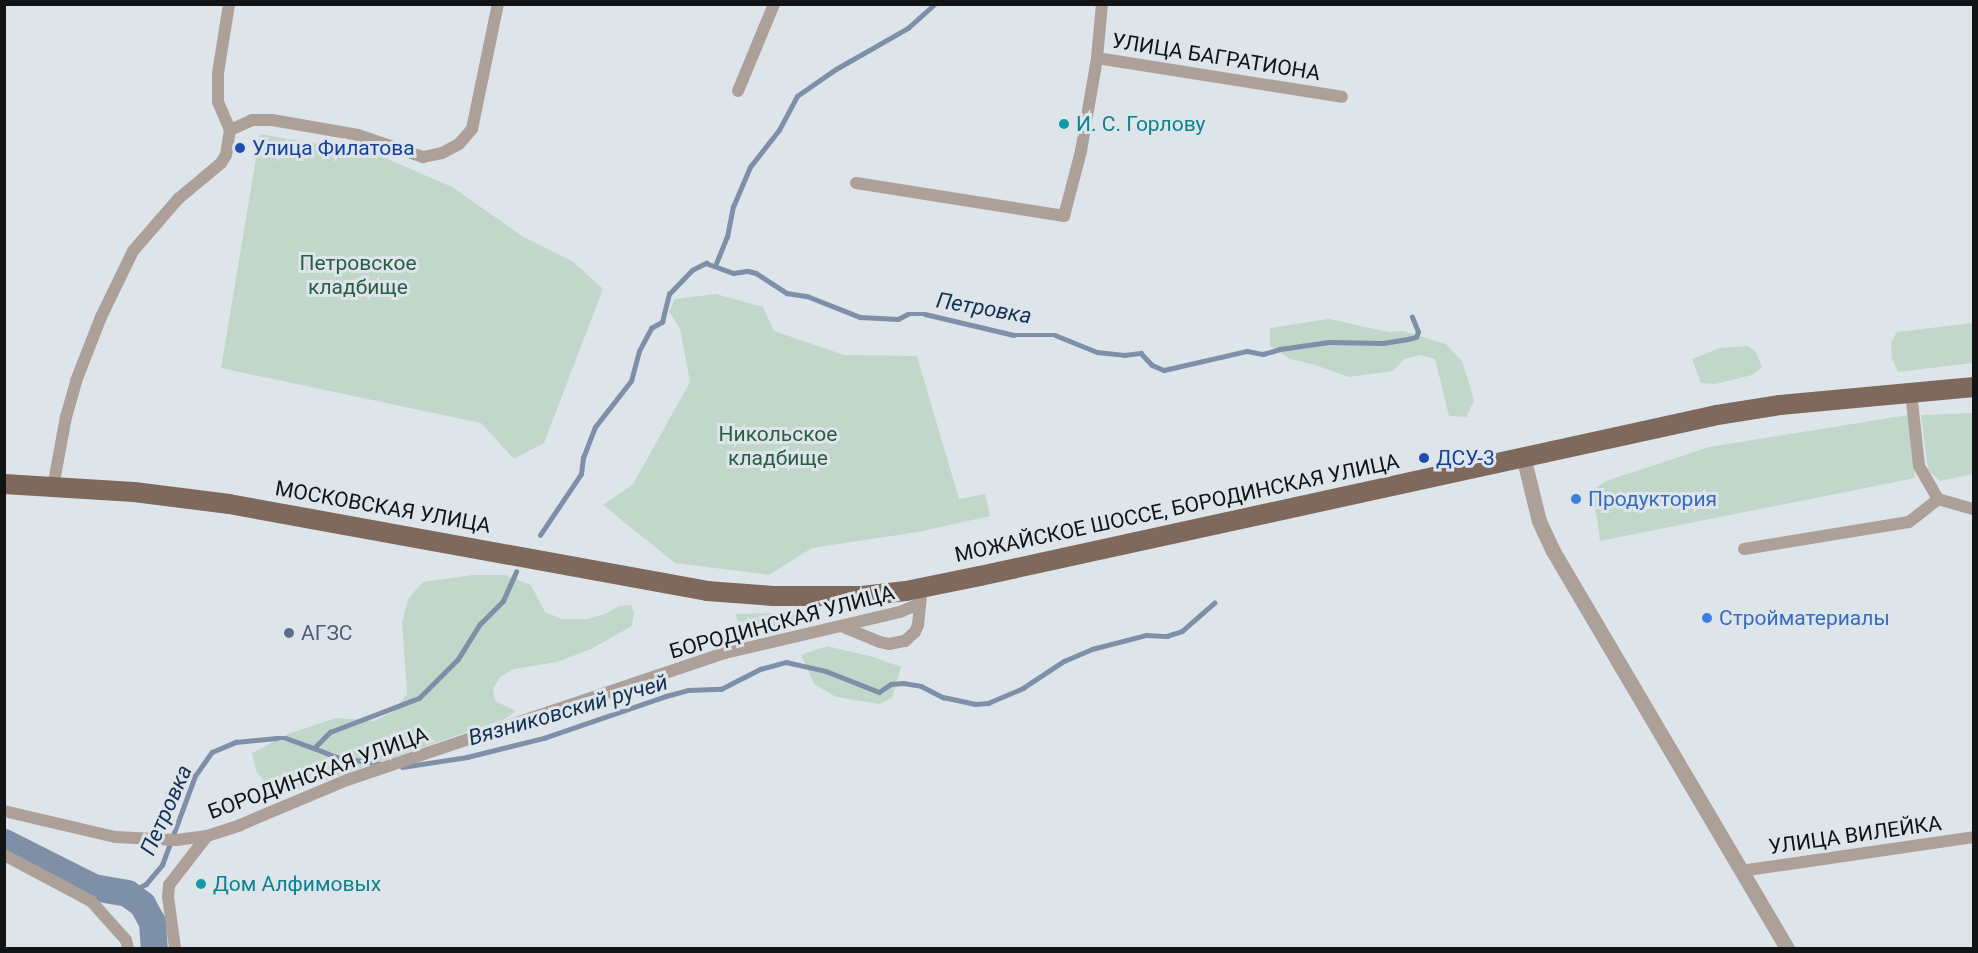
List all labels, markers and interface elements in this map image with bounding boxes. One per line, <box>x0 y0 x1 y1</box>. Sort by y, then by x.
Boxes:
street label: УЛИЦА БАГРАТИОНА <box>1110 28 1322 86</box>
place label: И. С. Горлову <box>1076 111 1205 137</box>
marker: И. С. Горлову <box>1057 117 1071 131</box>
place label: Улица Филатова <box>252 135 415 161</box>
marker: Улица Филатова <box>233 141 247 155</box>
park label: Петровское кладбище <box>299 250 417 300</box>
water label: Петровка <box>934 287 1034 329</box>
park label: Никольское кладбище <box>719 421 837 471</box>
place label: ДСУ-3 <box>1436 445 1495 471</box>
street label: МОЖАЙСКОЕ ШОССЕ, БОРОДИНСКАЯ УЛИЦА <box>953 449 1401 567</box>
marker: ДСУ-3 <box>1417 451 1431 465</box>
street label: МОСКОВСКАЯ УЛИЦА <box>273 476 493 538</box>
place label: Продуктория <box>1588 486 1717 512</box>
marker: Продуктория <box>1569 492 1583 506</box>
street label: БОРОДИНСКАЯ УЛИЦА <box>667 580 897 664</box>
place label: Стройматериалы <box>1719 605 1890 631</box>
marker: Стройматериалы <box>1700 611 1714 625</box>
place label: АГЗС <box>301 620 353 646</box>
marker: АГЗС <box>282 626 296 640</box>
water label: Вязниковский ручей <box>465 669 671 751</box>
street label: БОРОДИНСКАЯ УЛИЦА <box>205 721 431 825</box>
water label: Петровка <box>134 761 198 859</box>
street label: УЛИЦА ВИЛЕЙКА <box>1767 810 1943 860</box>
place label: Дом Алфимовых <box>213 871 381 897</box>
marker: Дом Алфимовых <box>194 877 208 891</box>

